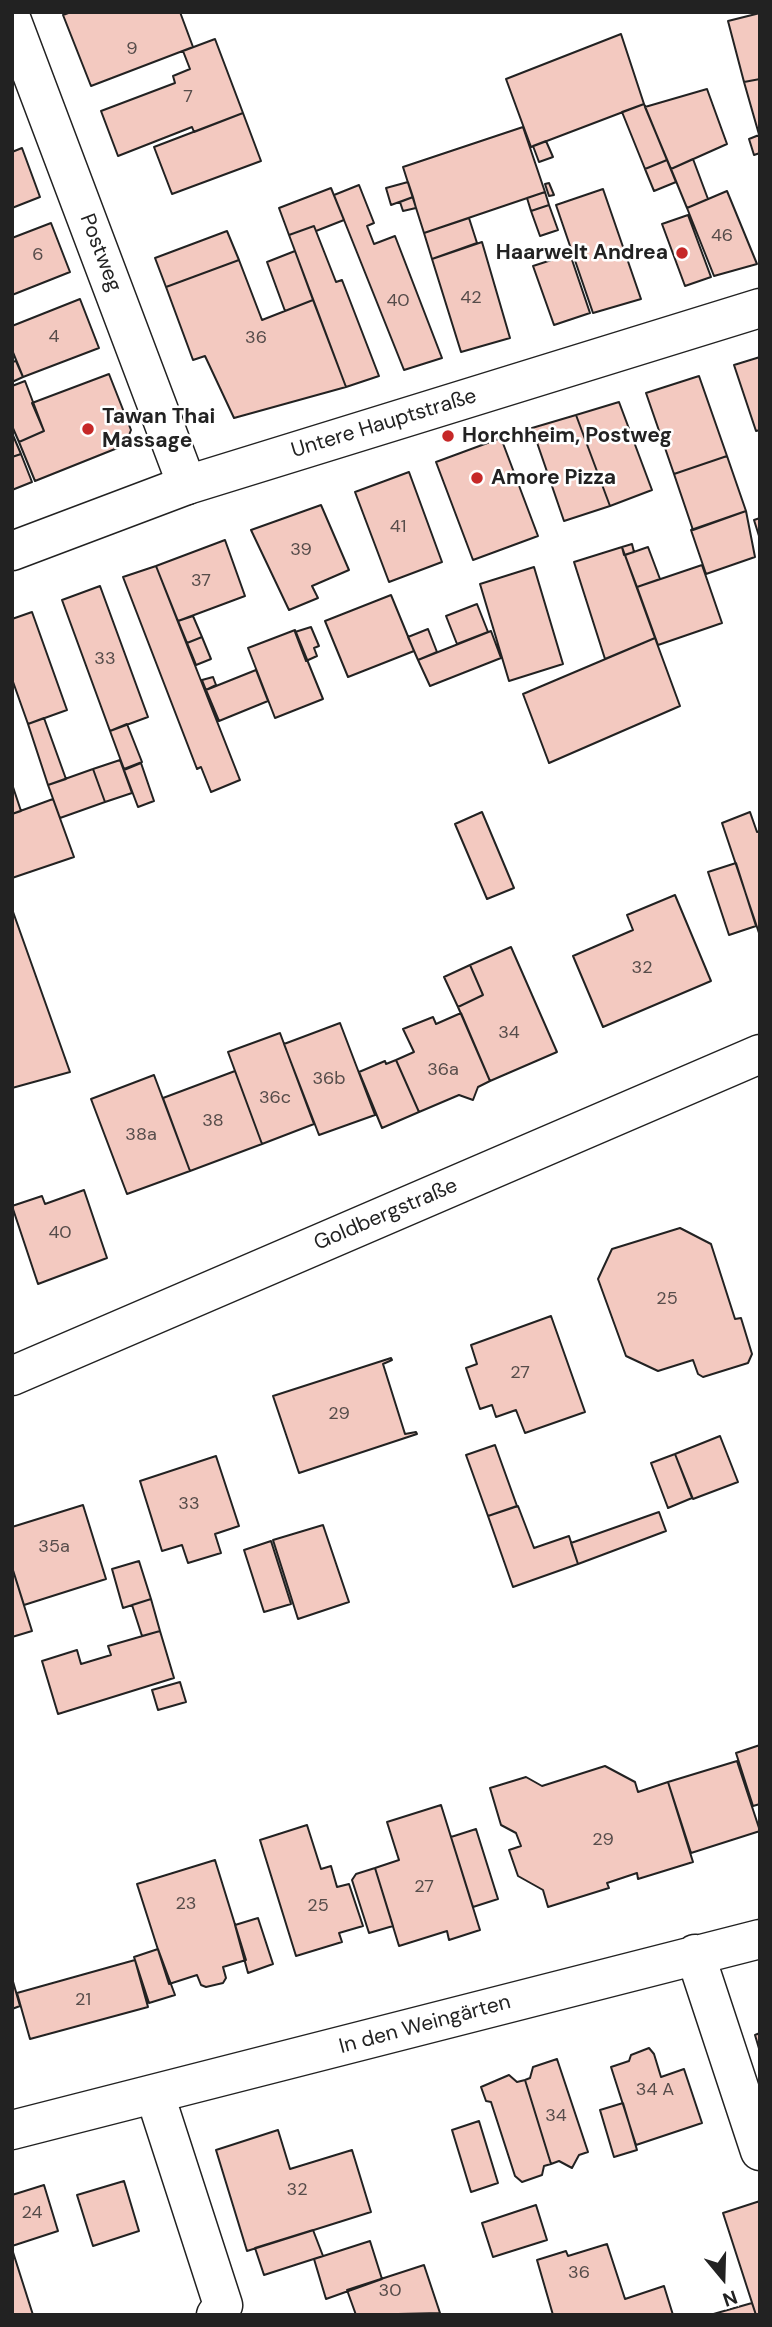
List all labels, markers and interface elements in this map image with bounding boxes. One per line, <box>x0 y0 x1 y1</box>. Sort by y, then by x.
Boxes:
house number: 9 <box>126 38 138 60</box>
house number: 7 <box>183 86 193 108</box>
street label: Postweg <box>74 210 126 296</box>
house number: 46 <box>711 225 733 247</box>
place label: Haarwelt Andrea <box>496 240 668 266</box>
house number: 6 <box>32 244 44 266</box>
marker: Haarwelt Andrea <box>674 245 690 261</box>
house number: 42 <box>460 287 482 309</box>
house number: 40 <box>386 290 410 312</box>
house number: 4 <box>49 326 59 348</box>
house number: 36 <box>245 327 267 349</box>
street label: Untere Hauptstraße <box>288 384 480 464</box>
place label: Tawan Thai Massage <box>102 404 215 454</box>
marker: Tawan Thai Massage <box>80 421 96 437</box>
place label: Horchheim, Postweg <box>462 423 672 449</box>
marker: Horchheim, Postweg <box>440 428 456 444</box>
place label: Amore Pizza <box>491 465 616 491</box>
marker: Amore Pizza <box>469 470 485 486</box>
house number: 41 <box>390 516 406 538</box>
house number: 39 <box>290 539 312 561</box>
house number: 37 <box>191 570 211 592</box>
house number: 33 <box>94 648 116 670</box>
house number: 32 <box>631 957 653 979</box>
house number: 34 <box>498 1022 520 1044</box>
house number: 36a <box>427 1059 459 1081</box>
house number: 36b <box>312 1068 346 1090</box>
house number: 36c <box>259 1087 291 1109</box>
house number: 38 <box>202 1110 224 1132</box>
house number: 38a <box>125 1124 157 1146</box>
street label: Goldbergstraße <box>310 1173 462 1257</box>
house number: 40 <box>48 1222 72 1244</box>
house number: 25 <box>656 1288 678 1310</box>
house number: 27 <box>510 1362 530 1384</box>
house number: 29 <box>328 1403 350 1425</box>
house number: 33 <box>178 1493 200 1515</box>
house number: 35a <box>38 1536 70 1558</box>
house number: 29 <box>592 1829 614 1851</box>
house number: 27 <box>414 1876 434 1898</box>
house number: 23 <box>175 1893 197 1915</box>
house number: 25 <box>307 1895 329 1917</box>
house number: 21 <box>75 1989 91 2011</box>
street label: In den Weingärten <box>337 1990 513 2060</box>
house number: 34 A <box>636 2079 674 2101</box>
house number: 34 <box>545 2105 567 2127</box>
house number: 32 <box>286 2179 308 2201</box>
house number: 24 <box>22 2202 42 2224</box>
north arrow <box>688 2243 758 2313</box>
house number: 36 <box>568 2262 590 2284</box>
house number: 30 <box>379 2280 401 2302</box>
text: N <box>719 2284 741 2312</box>

